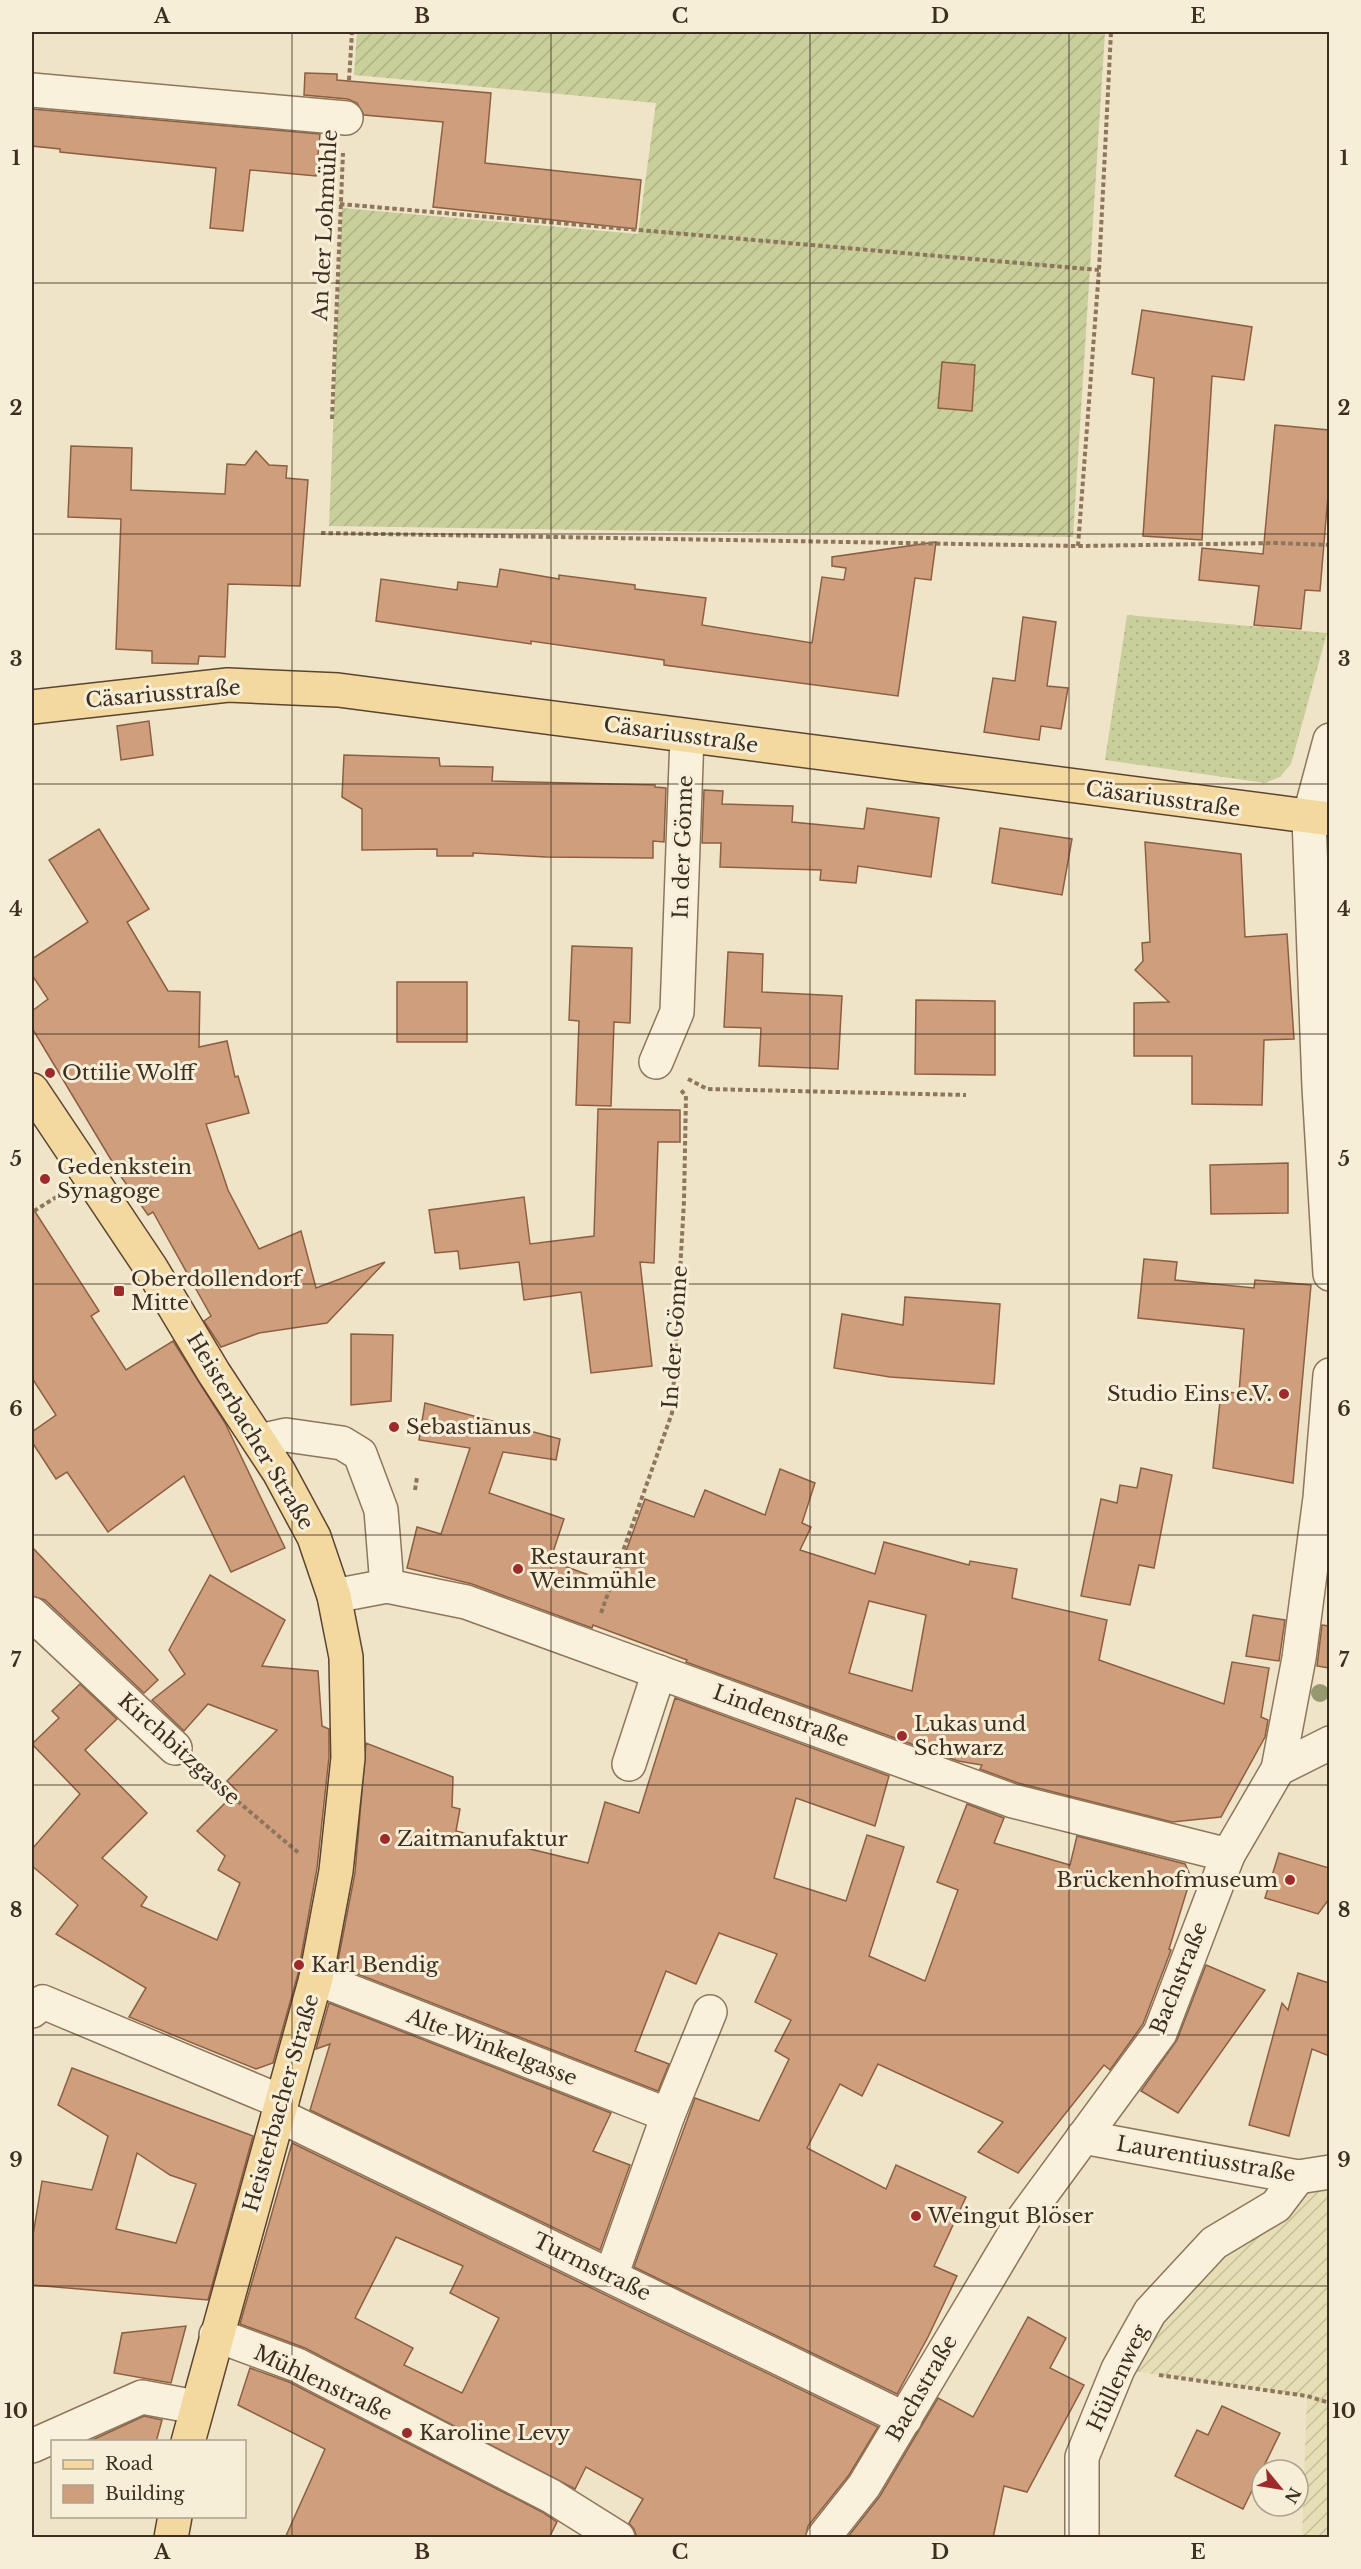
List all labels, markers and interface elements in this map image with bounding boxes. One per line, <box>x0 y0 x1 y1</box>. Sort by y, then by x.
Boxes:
text: A <box>153 4 171 28</box>
text: B <box>414 4 430 28</box>
text: C <box>672 4 688 28</box>
text: D <box>931 4 949 28</box>
text: E <box>1190 4 1206 28</box>
street label: An der Lohmühle <box>307 129 343 322</box>
text: 1 <box>12 146 21 170</box>
text: 1 <box>1340 146 1349 170</box>
text: 2 <box>9 396 23 420</box>
text: 2 <box>1337 396 1351 420</box>
text: 3 <box>10 647 22 671</box>
text: 3 <box>1338 647 1350 671</box>
street label: Cäsariusstraße <box>84 674 242 714</box>
street label: Cäsariusstraße <box>602 711 760 759</box>
street label: In der Gönne <box>667 775 699 919</box>
street label: Cäsariusstraße <box>1084 775 1242 823</box>
text: 4 <box>9 897 23 921</box>
text: 4 <box>1337 897 1351 921</box>
place label: Ottilie Wolff <box>62 1060 198 1086</box>
marker: Ottilie Wolff <box>43 1066 57 1080</box>
text: 5 <box>10 1147 22 1171</box>
text: 5 <box>1338 1147 1350 1171</box>
place label: Gedenkstein Synagoge <box>57 1154 192 1204</box>
marker: Gedenkstein Synagoge <box>38 1172 52 1186</box>
street label: In der Gönne <box>657 1264 693 1410</box>
place label: Oberdollendorf Mitte <box>131 1266 303 1316</box>
marker: Oberdollendorf Mitte <box>112 1284 126 1298</box>
street label: Heisterbacher Straße <box>181 1328 319 1534</box>
place label: Studio Eins e.V. <box>1107 1381 1272 1407</box>
marker: Studio Eins e.V. <box>1277 1387 1291 1401</box>
text: 6 <box>9 1397 23 1421</box>
text: 6 <box>1337 1397 1351 1421</box>
place label: Sebastianus <box>406 1414 531 1440</box>
marker: Sebastianus <box>387 1420 401 1434</box>
place label: Restaurant Weinmühle <box>529 1544 657 1594</box>
marker: Restaurant Weinmühle <box>511 1562 525 1576</box>
text: 7 <box>11 1648 22 1672</box>
text: 7 <box>1339 1648 1350 1672</box>
street label: Lindenstraße <box>709 1679 853 1753</box>
street label: Kirchbitzgasse <box>113 1688 245 1810</box>
place label: Lukas und Schwarz <box>914 1711 1026 1761</box>
marker: Lukas und Schwarz <box>895 1729 909 1743</box>
place label: Zaitmanufaktur <box>397 1826 568 1852</box>
marker: Zaitmanufaktur <box>378 1832 392 1846</box>
place label: Brückenhofmuseum <box>1056 1867 1278 1893</box>
marker: Brückenhofmuseum <box>1283 1873 1297 1887</box>
text: 8 <box>10 1898 22 1922</box>
text: 8 <box>1338 1898 1350 1922</box>
street label: Bachstraße <box>1145 1918 1213 2038</box>
place label: Karl Bendig <box>311 1952 439 1978</box>
marker: Karl Bendig <box>292 1958 306 1972</box>
street label: Heisterbacher Straße <box>237 1991 325 2215</box>
street label: Alte Winkelgasse <box>402 2002 581 2092</box>
street label: Laurentiusstraße <box>1114 2130 1298 2188</box>
text: 9 <box>9 2148 23 2172</box>
text: 9 <box>1337 2148 1351 2172</box>
place label: Weingut Blöser <box>927 2203 1094 2229</box>
marker: Weingut Blöser <box>909 2209 923 2223</box>
street label: Turmstraße <box>529 2227 655 2307</box>
street label: Hüllenweg <box>1082 2320 1154 2436</box>
street label: Bachstraße <box>881 2330 963 2446</box>
street label: Mühlenstraße <box>250 2340 396 2426</box>
text: 10 <box>4 2399 28 2423</box>
text: 10 <box>1332 2399 1356 2423</box>
place label: Karoline Levy <box>419 2420 571 2446</box>
marker: Karoline Levy <box>400 2426 414 2440</box>
legend <box>51 2440 246 2518</box>
text: Road <box>105 2453 153 2475</box>
north arrow <box>1250 2458 1310 2518</box>
text: Building <box>105 2483 184 2505</box>
text: N <box>1281 2484 1305 2507</box>
text: A <box>153 2540 171 2564</box>
text: B <box>414 2540 430 2564</box>
text: C <box>672 2540 688 2564</box>
text: D <box>931 2540 949 2564</box>
text: E <box>1190 2540 1206 2564</box>

